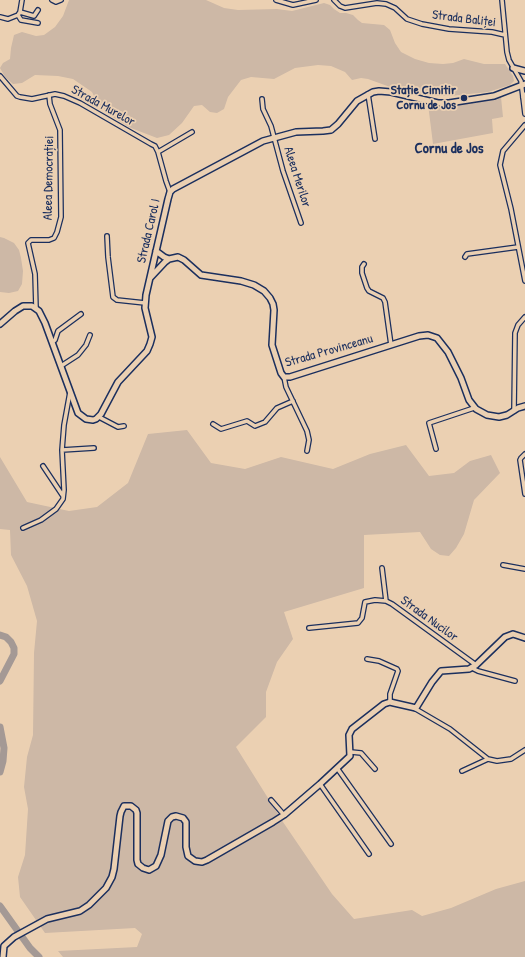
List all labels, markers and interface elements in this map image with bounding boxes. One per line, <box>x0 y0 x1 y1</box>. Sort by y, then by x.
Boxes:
street label: Strada Baliței <box>431 7 497 31</box>
street label: Strada Murelor <box>68 82 138 130</box>
place label: Stație Cimitir Cornu de Jos <box>391 83 456 114</box>
marker: Stație Cimitir Cornu de Jos <box>459 93 469 103</box>
street label: Aleea Democrației <box>40 136 58 220</box>
district label: Cornu de Jos <box>415 140 483 158</box>
street label: Aleea Merilor <box>280 145 314 209</box>
street label: Strada Carol I <box>134 197 164 265</box>
street label: Strada Provinceanu <box>283 331 375 371</box>
street label: Strada Nucilor <box>397 593 461 645</box>

